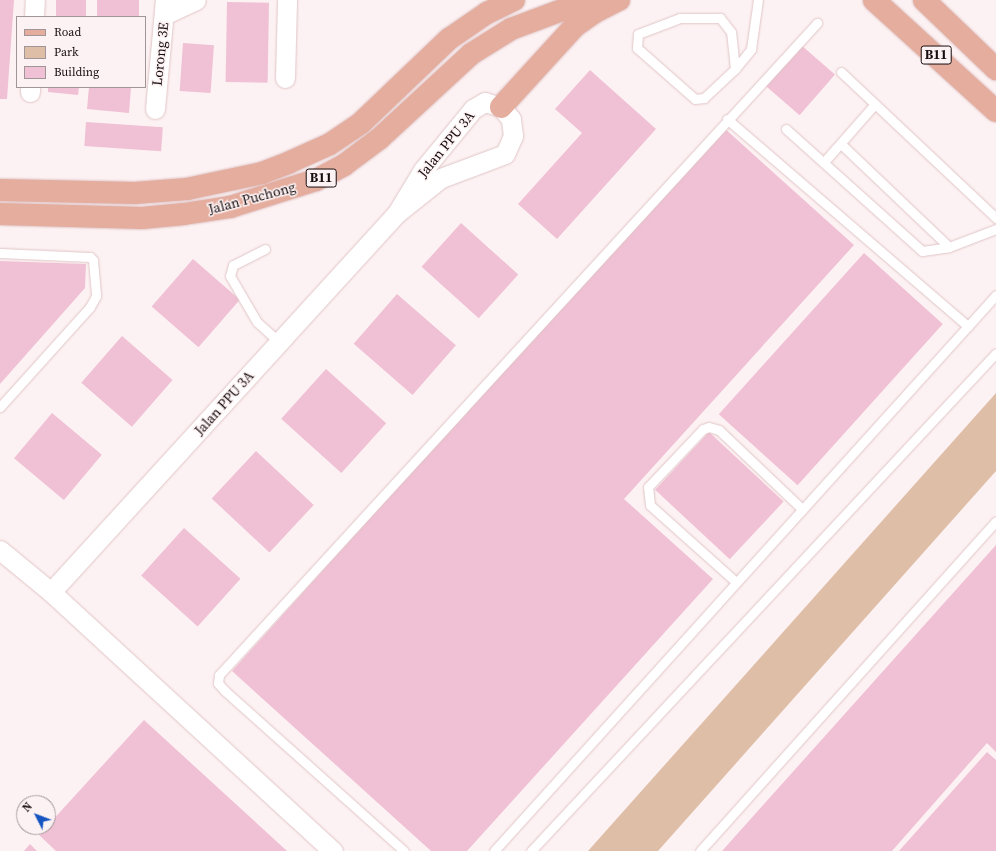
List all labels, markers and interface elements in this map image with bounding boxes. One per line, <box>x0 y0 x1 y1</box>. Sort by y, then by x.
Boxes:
legend <box>16 16 146 88</box>
street label: Lorong 3E <box>148 21 172 87</box>
text: Road <box>54 24 81 40</box>
text: Park <box>54 44 79 60</box>
road number: B11 <box>920 44 952 66</box>
text: Building <box>54 64 99 80</box>
street label: Jalan PPU 3A <box>414 107 478 181</box>
road number: B11 <box>305 167 337 189</box>
street label: Jalan Puchong <box>207 178 297 218</box>
street label: Jalan PPU 3A <box>191 367 257 439</box>
north arrow <box>16 795 56 835</box>
text: N <box>19 799 36 815</box>

